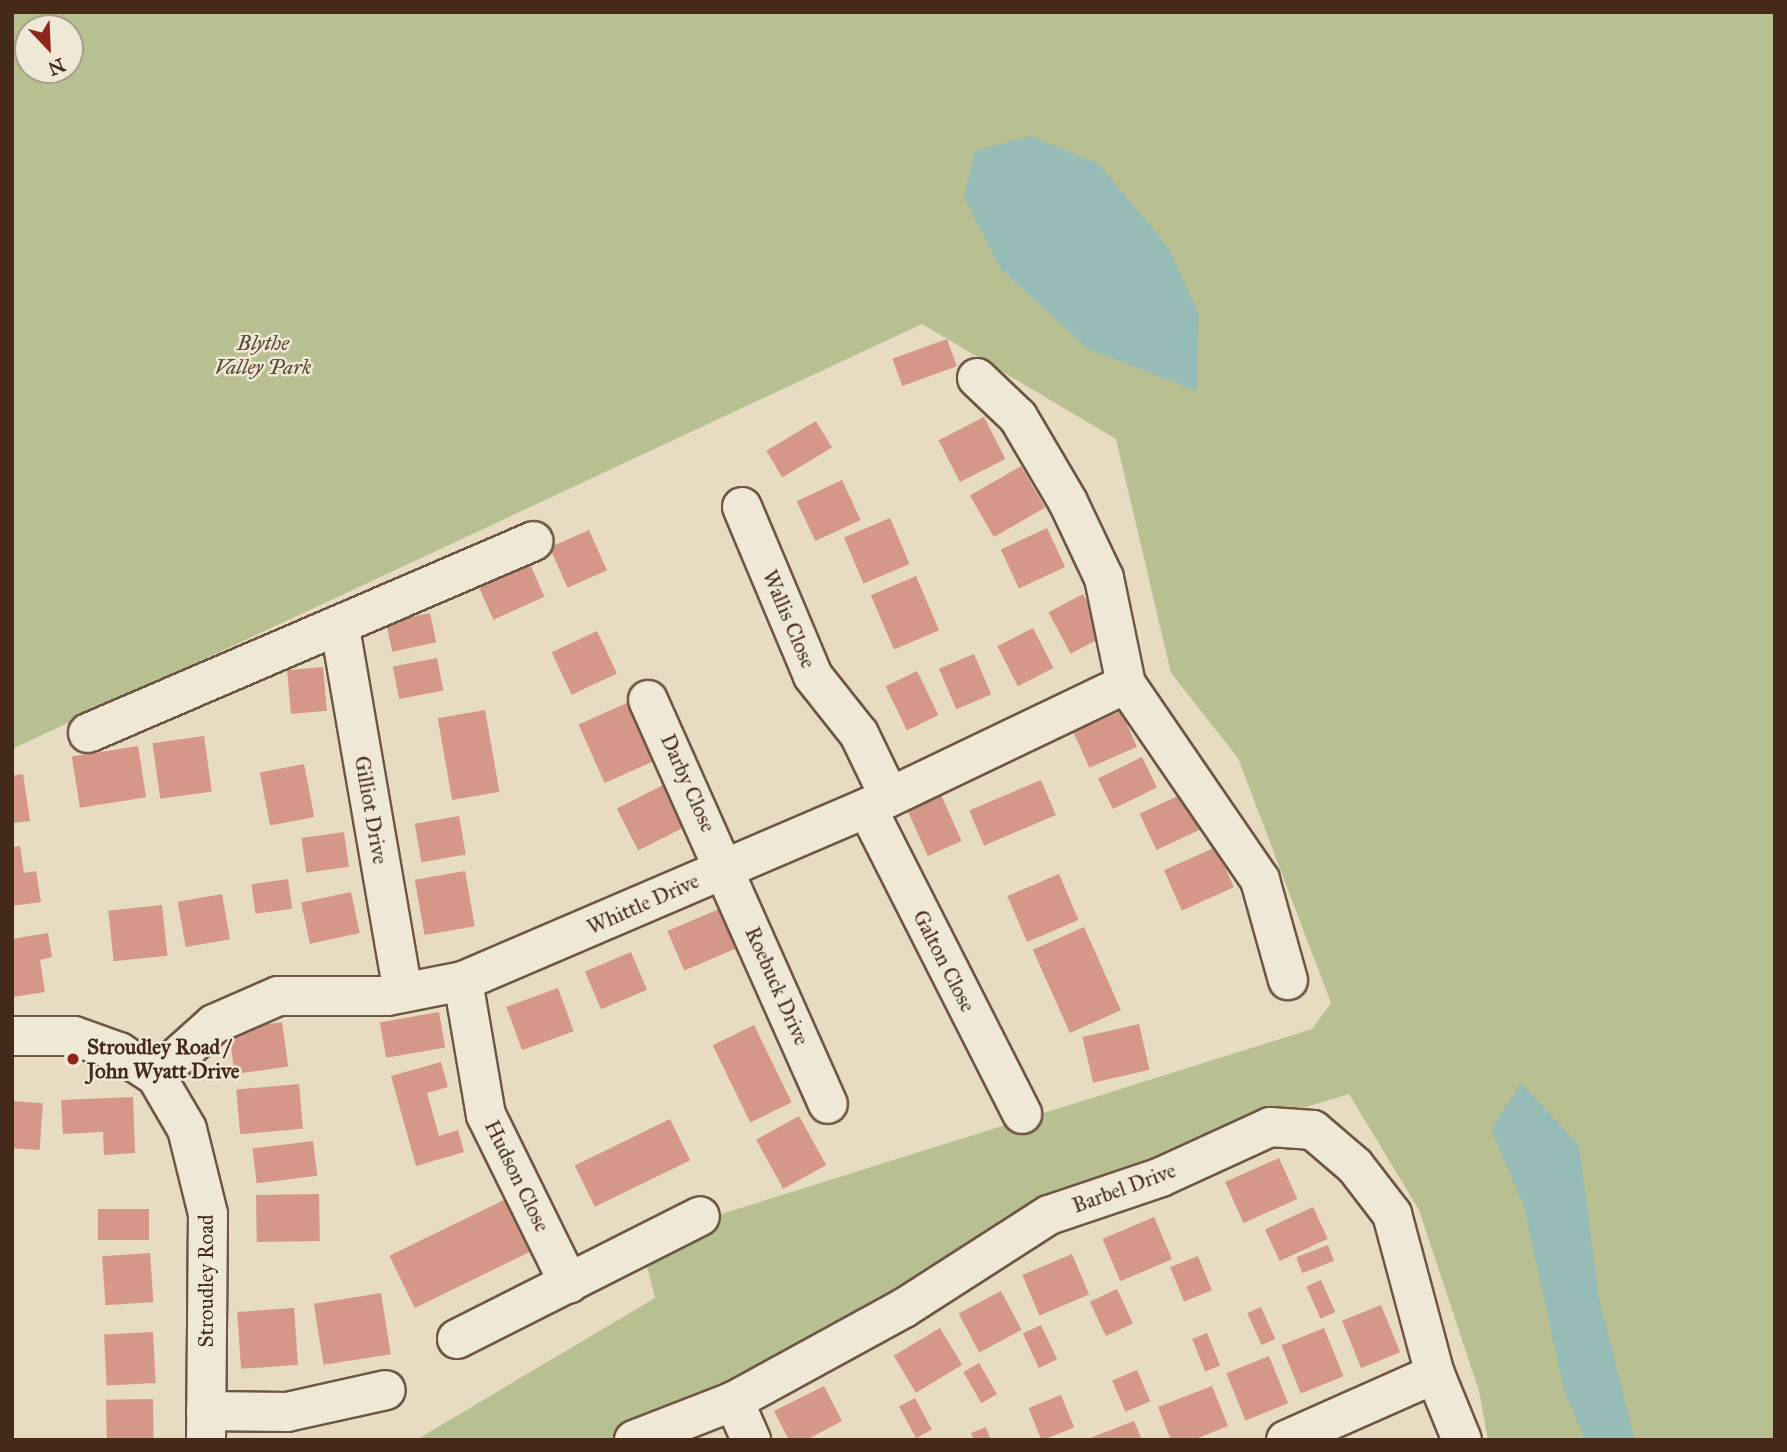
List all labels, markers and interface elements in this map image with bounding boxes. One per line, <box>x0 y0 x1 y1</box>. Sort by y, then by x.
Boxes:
north arrow <box>14 14 84 84</box>
text: N <box>45 53 69 81</box>
park label: Blythe Valley Park <box>215 330 311 380</box>
street label: Wallis Close <box>757 566 821 672</box>
street label: Darby Close <box>655 730 721 836</box>
street label: Gilliot Drive <box>349 754 393 866</box>
street label: Whittle Drive <box>583 868 703 940</box>
street label: Galton Close <box>908 906 980 1016</box>
street label: Roebuck Drive <box>740 923 814 1049</box>
place label: Stroudley Road / John Wyatt Drive <box>87 1034 239 1084</box>
marker: Stroudley Road / John Wyatt Drive <box>65 1051 81 1067</box>
street label: Hudson Close <box>479 1116 555 1236</box>
street label: Barbel Drive <box>1069 1158 1179 1218</box>
street label: Stroudley Road <box>193 1214 219 1348</box>

